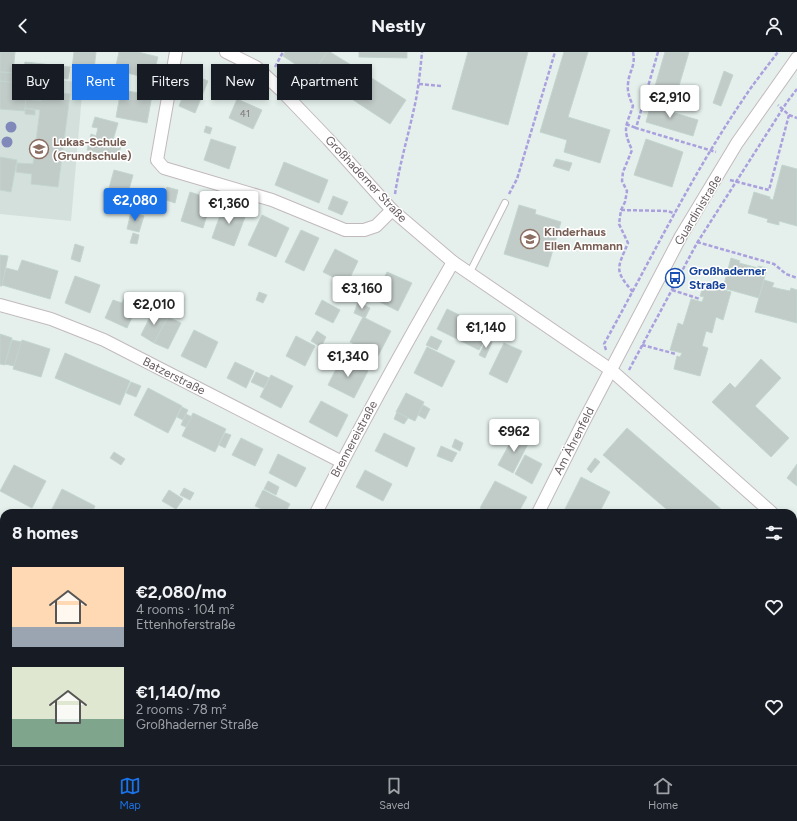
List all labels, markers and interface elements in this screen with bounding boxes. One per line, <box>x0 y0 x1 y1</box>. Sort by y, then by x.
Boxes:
icon: back <box>12 15 34 37</box>
text: Nestly <box>371 15 426 37</box>
icon: person <box>763 15 785 37</box>
chip: Buy <box>12 64 64 100</box>
chip: Rent <box>72 64 129 100</box>
chip: Filters <box>137 64 203 100</box>
chip: New <box>211 64 269 100</box>
chip: Apartment <box>277 64 372 100</box>
pin: €2,910 <box>637 85 703 119</box>
text: €2,910 <box>649 90 691 105</box>
house number: 41 <box>240 107 250 120</box>
street label: Großhaderner Straße <box>322 133 410 225</box>
place label: Lukas-Schule (Grundschule) <box>53 135 132 163</box>
school or university icon: Lukas-Schule (Grundschule) <box>28 138 50 160</box>
street label: Guardinistraße <box>672 172 725 247</box>
pin: €2,080 <box>102 188 168 222</box>
pin: €1,360 <box>196 191 262 225</box>
text: €2,080 <box>113 193 157 208</box>
text: €1,360 <box>208 196 250 211</box>
place label: Kinderhaus Ellen Ammann <box>544 225 623 253</box>
school or university icon: Kinderhaus Ellen Ammann <box>519 228 541 250</box>
place label: Großhaderner Straße <box>689 264 767 292</box>
bus stop icon: Großhaderner Straße <box>664 267 686 289</box>
pin: €3,160 <box>329 276 395 310</box>
text: €3,160 <box>341 281 383 296</box>
pin: €2,010 <box>121 292 187 326</box>
text: €2,010 <box>133 297 175 312</box>
pin: €1,140 <box>453 315 519 349</box>
text: €1,140 <box>466 320 506 335</box>
pin: €1,340 <box>315 344 381 378</box>
text: €1,340 <box>327 349 369 364</box>
street label: Batzerstraße <box>140 354 208 398</box>
street label: Brennereistraße <box>328 398 380 480</box>
street label: Am Ährenfeld <box>551 405 597 477</box>
pin: €962 <box>490 419 538 453</box>
text: €962 <box>498 424 530 439</box>
icon: filters <box>763 522 785 544</box>
text: 8 homes <box>12 523 78 543</box>
text: €2,080/mo <box>136 582 227 602</box>
icon: home <box>44 583 92 631</box>
icon: heart <box>763 596 785 618</box>
text: 4 rooms · 104 m² <box>136 602 234 617</box>
text: Ettenhoferstraße <box>136 617 235 632</box>
text: €1,140/mo <box>136 682 220 702</box>
icon: home <box>44 683 92 731</box>
icon: heart <box>763 696 785 718</box>
text: 2 rooms · 78 m² <box>136 702 227 717</box>
text: Großhaderner Straße <box>136 717 258 732</box>
tab: Map <box>119 775 141 812</box>
tab: Saved <box>379 775 410 812</box>
tab: Home <box>648 775 678 812</box>

